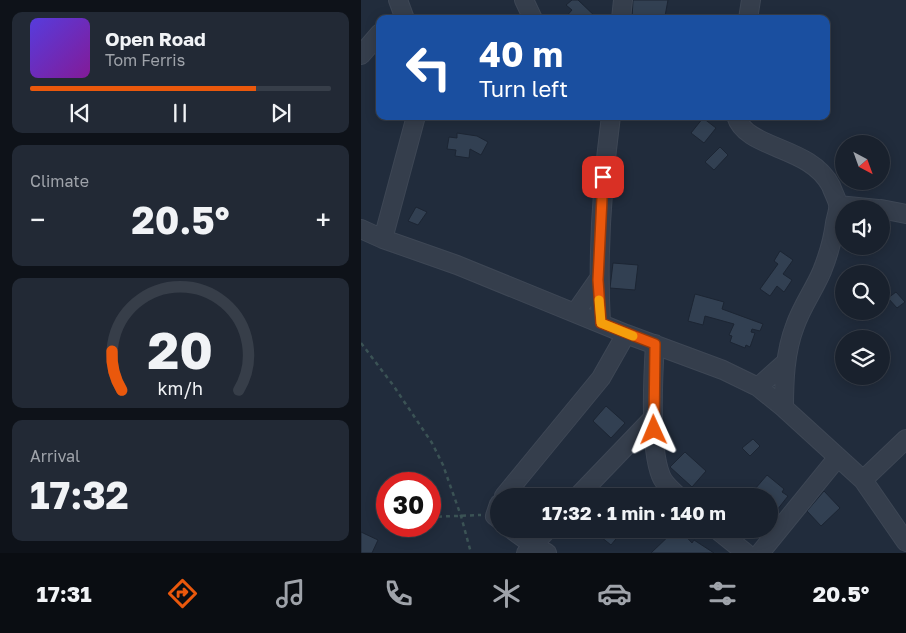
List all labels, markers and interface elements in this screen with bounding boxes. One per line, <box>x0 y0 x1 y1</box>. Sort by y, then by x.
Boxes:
text: Open Road <box>105 27 206 50</box>
text: 40 m <box>479 33 563 75</box>
icon: left <box>396 35 461 100</box>
text: Tom Ferris <box>105 50 185 70</box>
text: Turn left <box>479 75 568 102</box>
icon: previous <box>66 99 94 127</box>
icon: pause <box>166 99 194 127</box>
icon: next <box>267 99 295 127</box>
north arrow <box>835 135 890 190</box>
map controls <box>835 135 890 385</box>
pin <box>582 156 624 198</box>
icon: arrive <box>589 163 617 191</box>
text: Climate <box>30 171 89 191</box>
text: 20.5° <box>131 197 230 242</box>
button: sound <box>835 200 890 255</box>
text: − <box>30 203 45 236</box>
text: + <box>316 203 331 236</box>
button: search <box>835 265 890 320</box>
text: 20 <box>148 318 213 380</box>
button: layers <box>835 330 890 385</box>
text: km/h <box>158 377 203 399</box>
position arrow <box>627 403 679 455</box>
text: Arrival <box>30 446 80 466</box>
text: 17:32 <box>30 472 129 517</box>
speed limit sign: 30 <box>376 472 441 537</box>
text: 17:32 · 1 min · 140 m <box>542 501 726 524</box>
icon: directions <box>165 576 200 611</box>
icon: music <box>273 576 308 611</box>
icon: phone <box>381 576 416 611</box>
icon: climate <box>489 576 524 611</box>
icon: car <box>597 576 632 611</box>
icon: filters <box>705 576 740 611</box>
text: 17:31 <box>37 580 92 607</box>
text: 20.5° <box>813 580 869 607</box>

